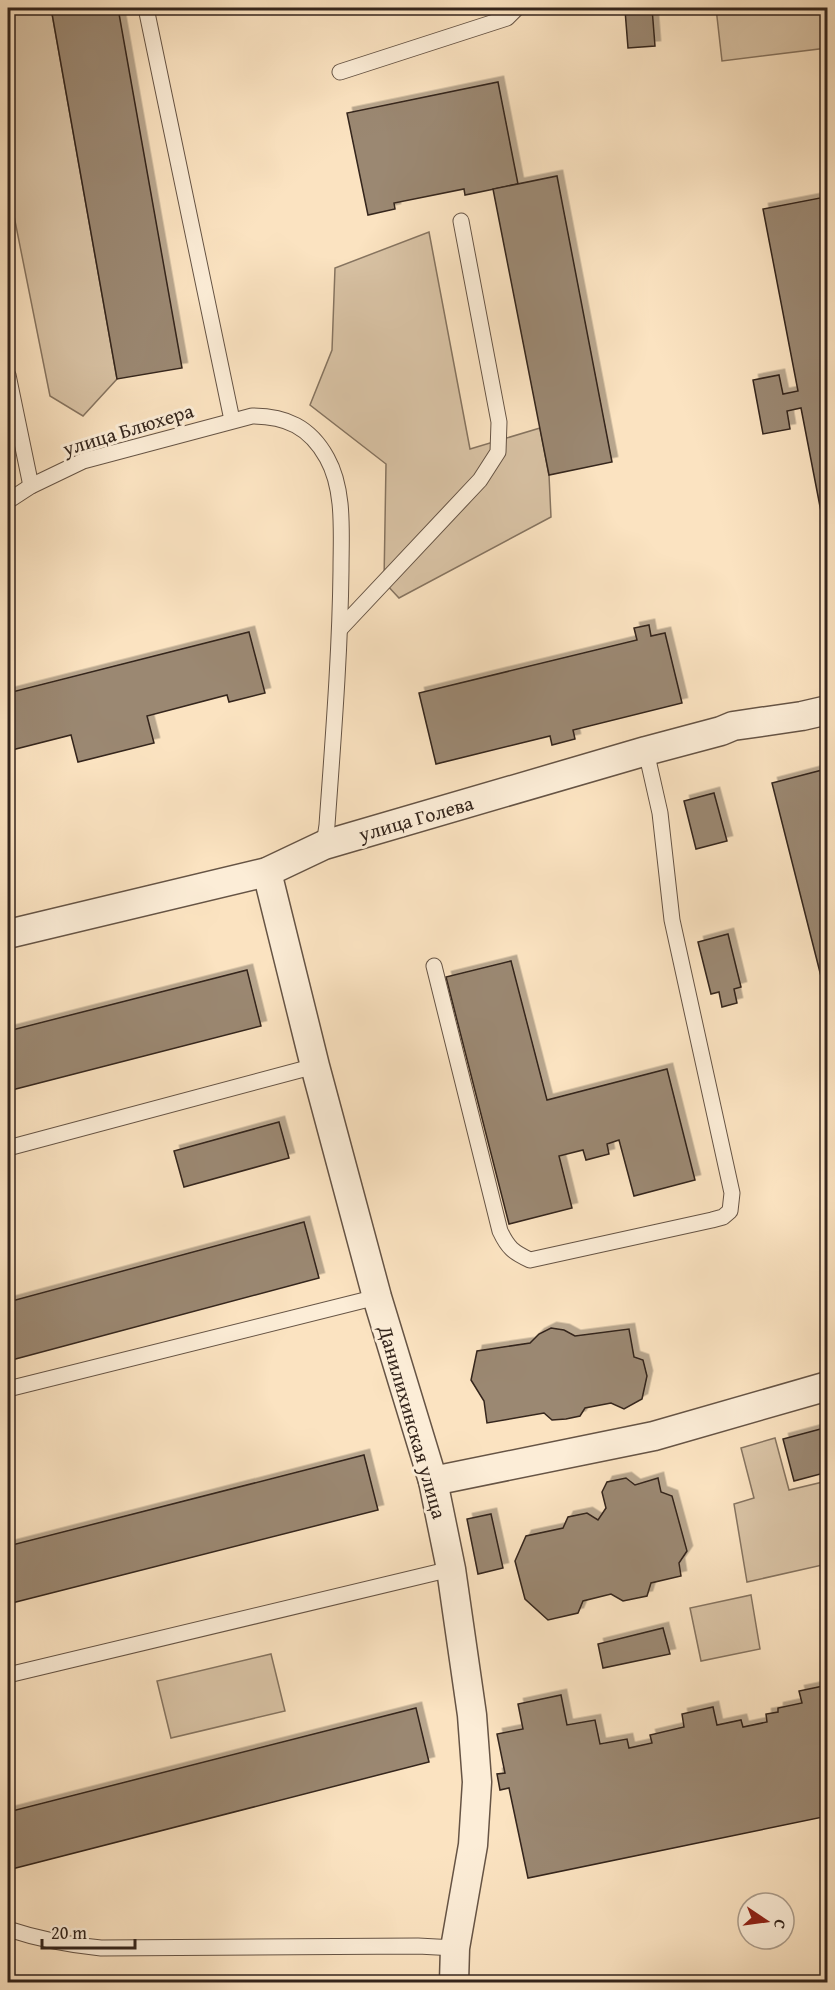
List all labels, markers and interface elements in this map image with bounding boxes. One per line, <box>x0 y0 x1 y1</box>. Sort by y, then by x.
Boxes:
street label: улица Блюхера <box>58 395 197 463</box>
street label: улица Голева <box>354 788 477 848</box>
street label: Данилихинская улица <box>371 1321 455 1522</box>
north arrow <box>736 1891 796 1951</box>
scale bar <box>42 1912 135 1950</box>
text: С <box>768 1917 793 1931</box>
text: 20 m <box>51 1919 87 1946</box>

